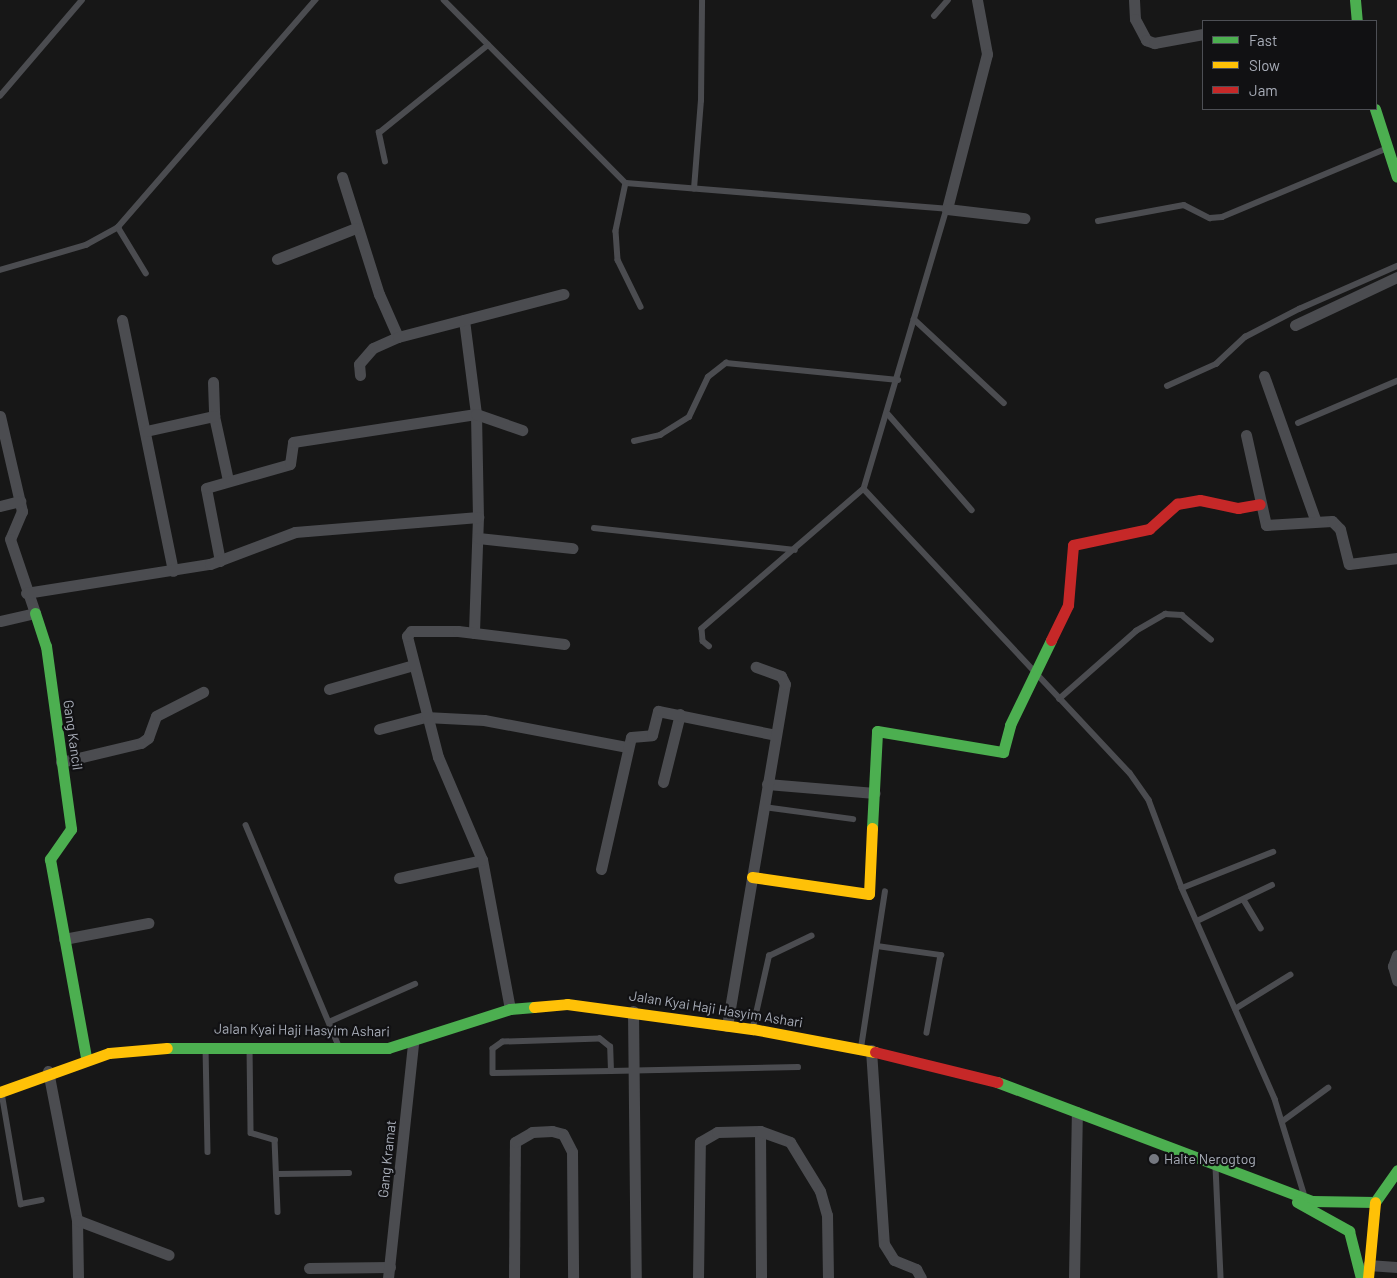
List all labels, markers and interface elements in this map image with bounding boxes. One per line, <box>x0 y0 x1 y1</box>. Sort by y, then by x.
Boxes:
legend <box>1202 20 1377 110</box>
text: Fast <box>1249 31 1277 49</box>
text: Slow <box>1249 56 1280 74</box>
text: Jam <box>1249 81 1278 99</box>
street label: Gang Kancil <box>60 699 86 771</box>
street label: Jalan Kyai Haji Hasyim Ashari <box>628 987 804 1031</box>
street label: Jalan Kyai Haji Hasyim Ashari <box>214 1020 390 1040</box>
street label: Gang Kramat <box>375 1119 399 1199</box>
place label: Halte Nerogtog <box>1164 1151 1256 1167</box>
marker: Halte Nerogtog <box>1148 1153 1160 1165</box>

